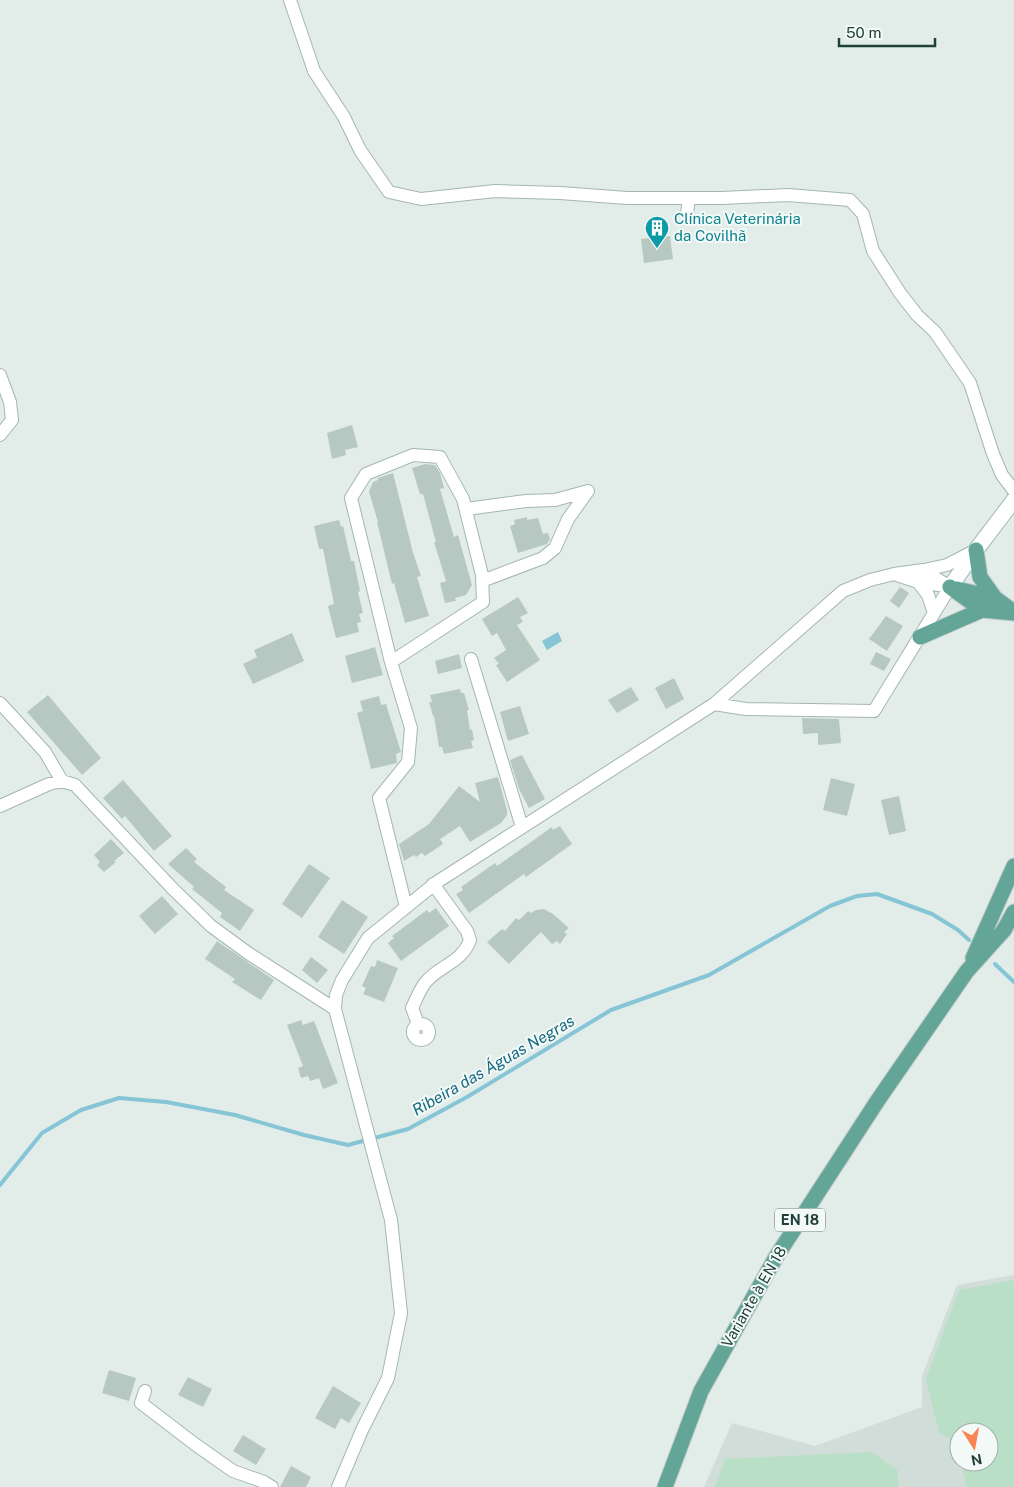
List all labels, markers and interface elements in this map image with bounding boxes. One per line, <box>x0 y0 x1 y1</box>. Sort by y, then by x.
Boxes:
scale bar <box>839 15 935 47</box>
text: 50 m <box>846 24 881 41</box>
place label: Clínica Veterinária da Covilhã <box>674 210 801 244</box>
building icon: Clínica Veterinária da Covilhã <box>644 215 670 249</box>
water label: Ribeira das Águas Negras <box>408 1010 578 1120</box>
road number: EN 18 <box>775 1208 825 1232</box>
street label: Variante à EN 18 <box>718 1243 789 1350</box>
north arrow <box>949 1422 999 1472</box>
text: N <box>970 1451 983 1469</box>

